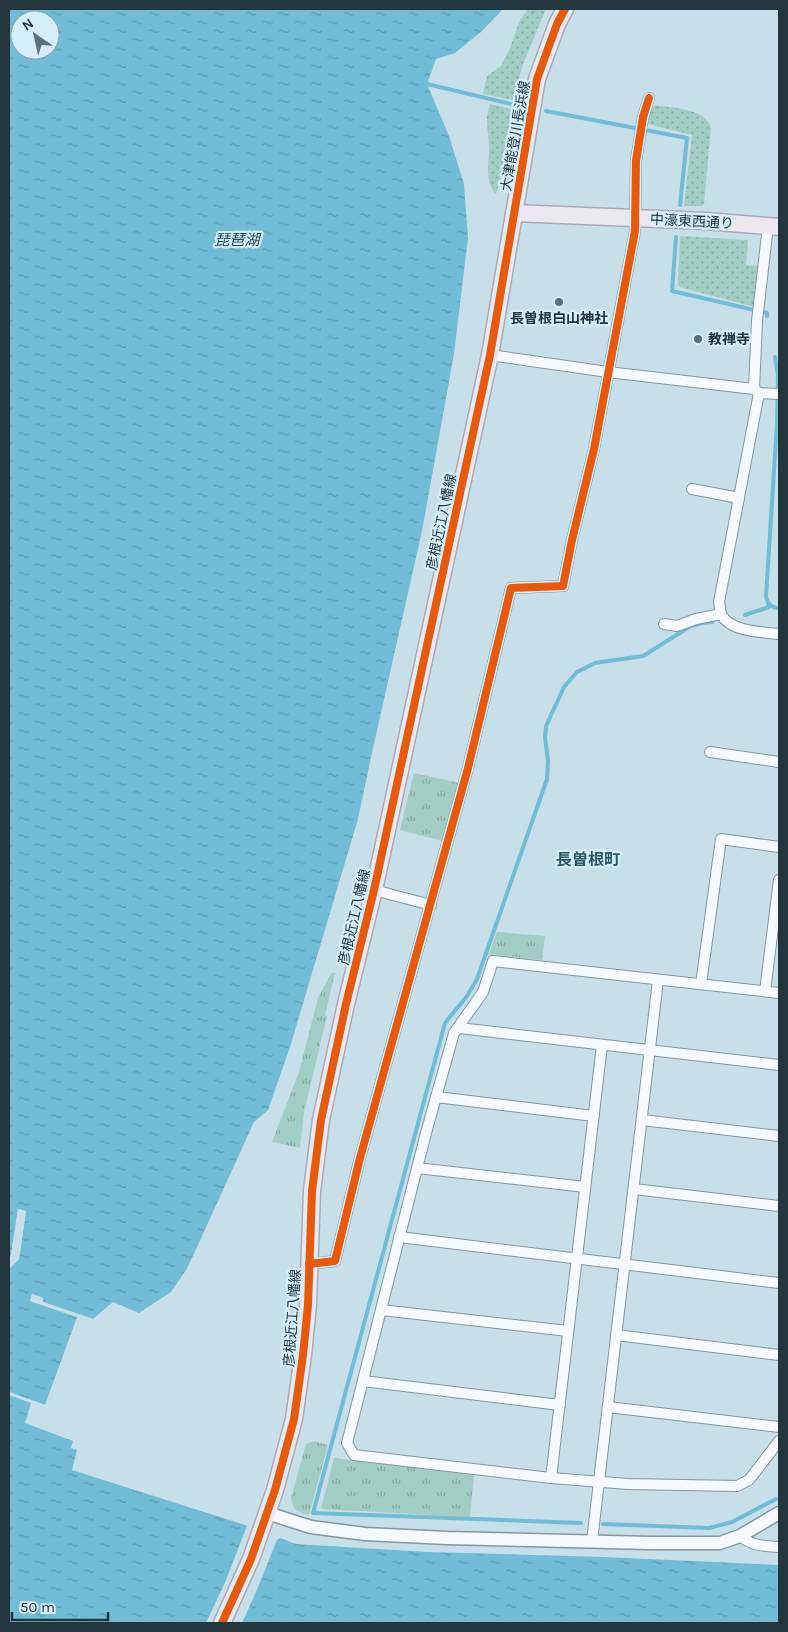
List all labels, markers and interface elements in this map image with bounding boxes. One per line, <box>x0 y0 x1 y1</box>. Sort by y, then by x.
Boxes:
north arrow <box>10 10 60 60</box>
text: N <box>19 15 37 34</box>
street label: 大津能登川長浜線 <box>497 79 534 193</box>
street label: 中濠東西通り <box>650 211 734 232</box>
water label: 琵琶湖 <box>214 231 261 249</box>
marker: 長曽根白山神社 <box>553 296 565 308</box>
place label: 長曽根白山神社 <box>510 310 608 327</box>
place label: 教禅寺 <box>708 331 750 348</box>
marker: 教禅寺 <box>692 333 704 345</box>
street label: 彦根近江八幡線 <box>423 472 460 572</box>
district label: 長曽根町 <box>556 850 620 869</box>
street label: 彦根近江八幡線 <box>335 867 374 967</box>
street label: 彦根近江八幡線 <box>281 1269 304 1368</box>
scale bar <box>12 1590 109 1622</box>
text: 50 m <box>20 1598 55 1616</box>

